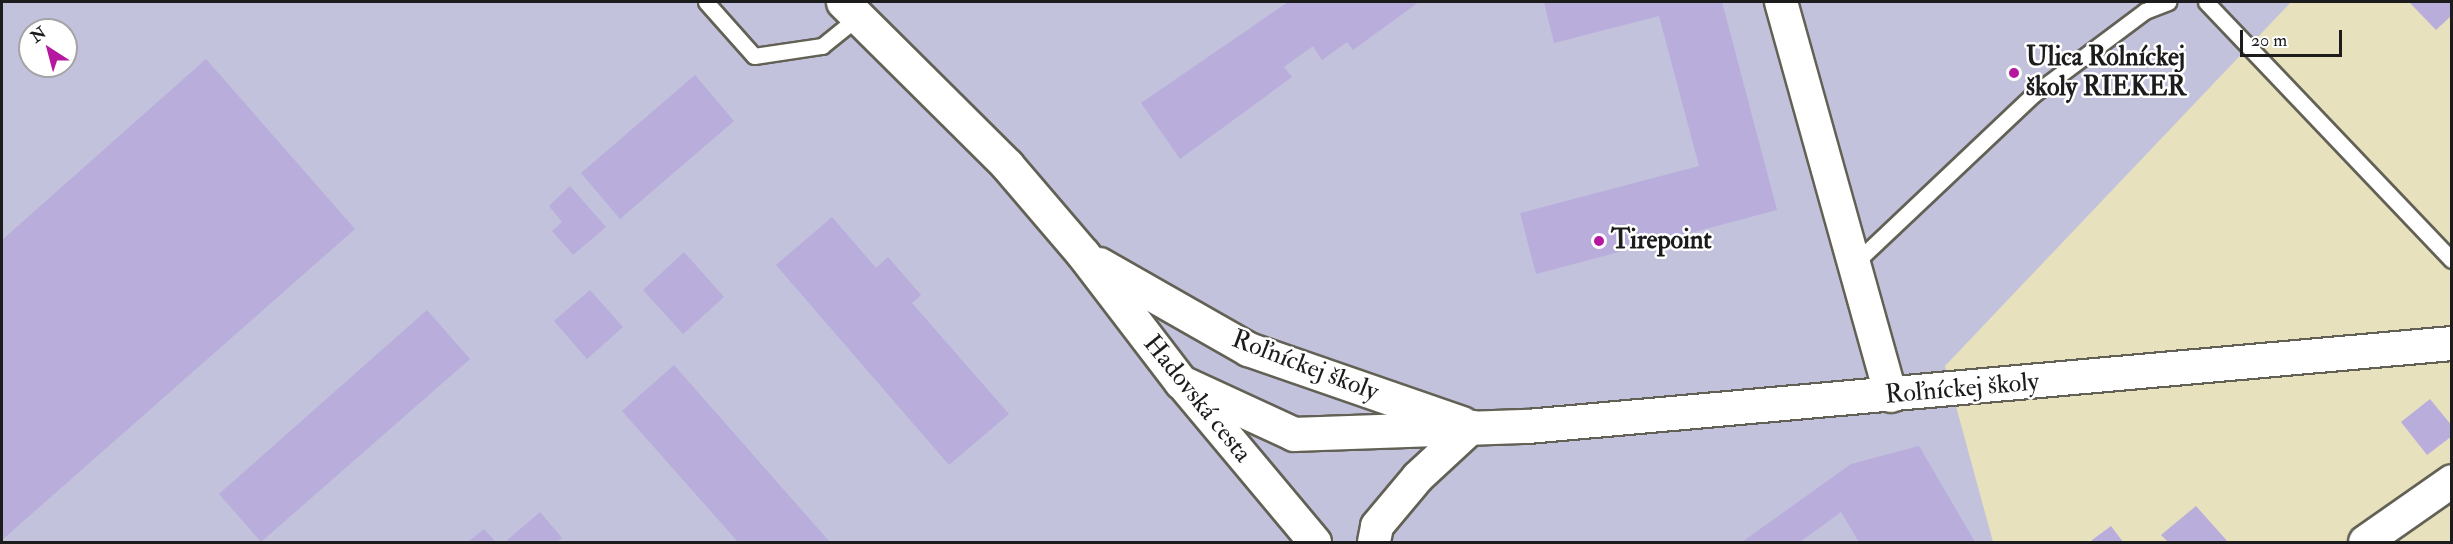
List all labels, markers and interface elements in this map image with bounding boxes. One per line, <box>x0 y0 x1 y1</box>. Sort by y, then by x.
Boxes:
north arrow <box>18 18 78 78</box>
scale bar <box>2243 18 2345 56</box>
text: N <box>27 23 50 47</box>
text: 20 m <box>2251 29 2287 52</box>
place label: Ulica Rolníckej školy RIEKER <box>2026 42 2186 104</box>
marker: Ulica Rolníckej školy RIEKER <box>2007 66 2021 80</box>
place label: Tirepoint <box>1611 225 1712 257</box>
marker: Tirepoint <box>1592 234 1606 248</box>
street label: Roľníckej školy <box>1227 324 1383 408</box>
street label: Hadovská cesta <box>1136 329 1258 469</box>
street label: Roľníckej školy <box>1884 367 2040 411</box>

